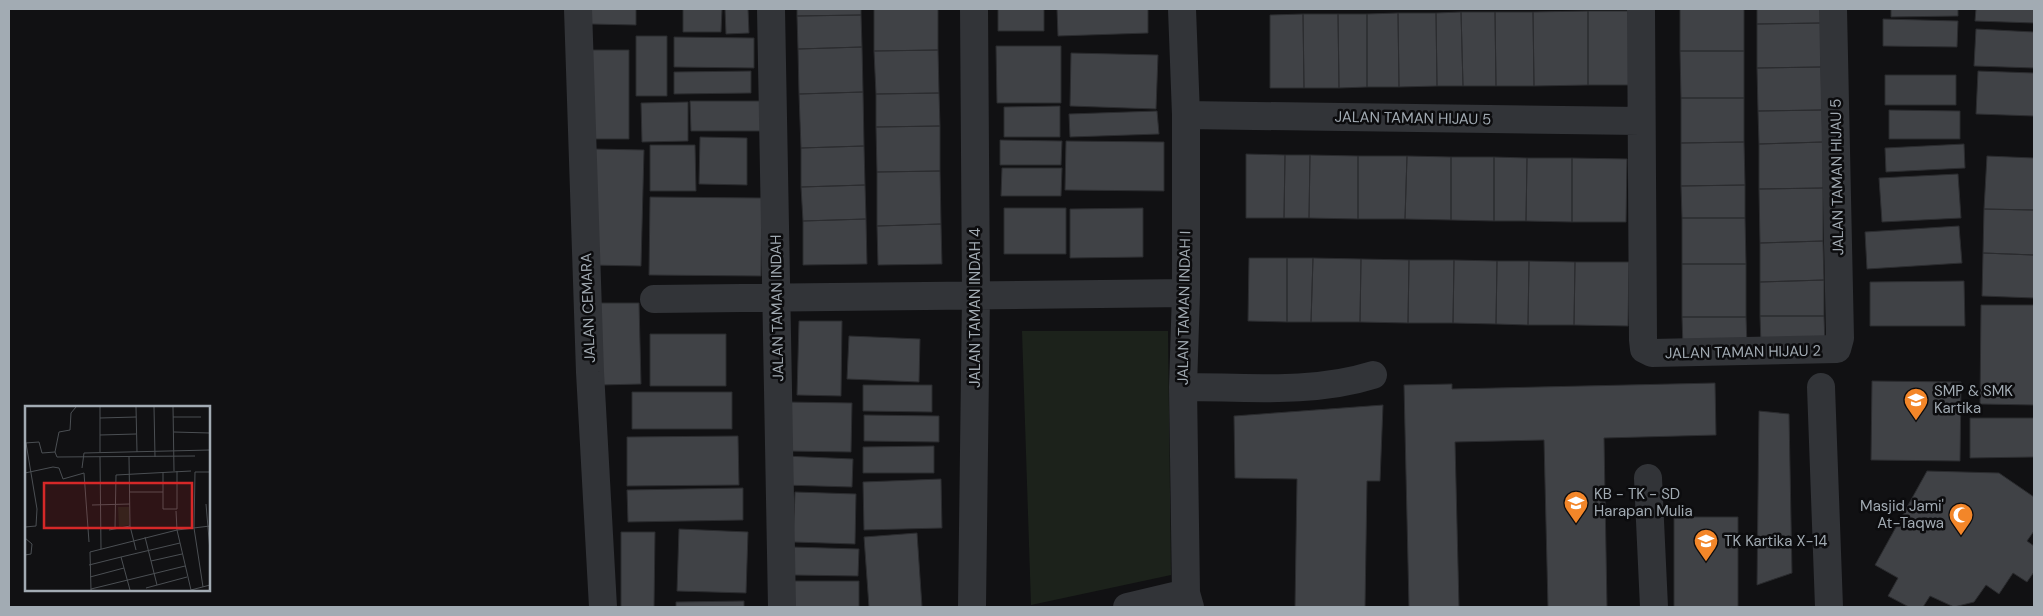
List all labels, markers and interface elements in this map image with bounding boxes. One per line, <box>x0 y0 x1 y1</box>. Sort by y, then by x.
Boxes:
street label: JALAN TAMAN HIJAU 5 <box>1826 99 1848 255</box>
street label: JALAN TAMAN HIJAU 5 <box>1335 107 1491 129</box>
street label: JALAN TAMAN INDAH 4 <box>965 228 985 388</box>
street label: JALAN TAMAN INDAH I <box>1173 231 1195 385</box>
street label: JALAN TAMAN INDAH <box>766 234 788 382</box>
street label: JALAN CEMARA <box>576 253 600 363</box>
street label: JALAN TAMAN HIJAU 2 <box>1665 341 1821 363</box>
place label: SMP & SMK Kartika <box>1934 381 2013 418</box>
school or university icon: SMP & SMK Kartika <box>1903 387 1929 421</box>
inset map <box>25 406 210 591</box>
place label: KB - TK - SD Harapan Mulia <box>1594 484 1693 521</box>
school or university icon: KB - TK - SD Harapan Mulia <box>1563 490 1589 524</box>
place label: Masjid Jami' At-Taqwa <box>1860 496 1944 533</box>
mosque icon: Masjid Jami' At-Taqwa <box>1948 502 1974 536</box>
school or university icon: TK Kartika X-14 <box>1693 528 1719 562</box>
place label: TK Kartika X-14 <box>1724 531 1827 551</box>

